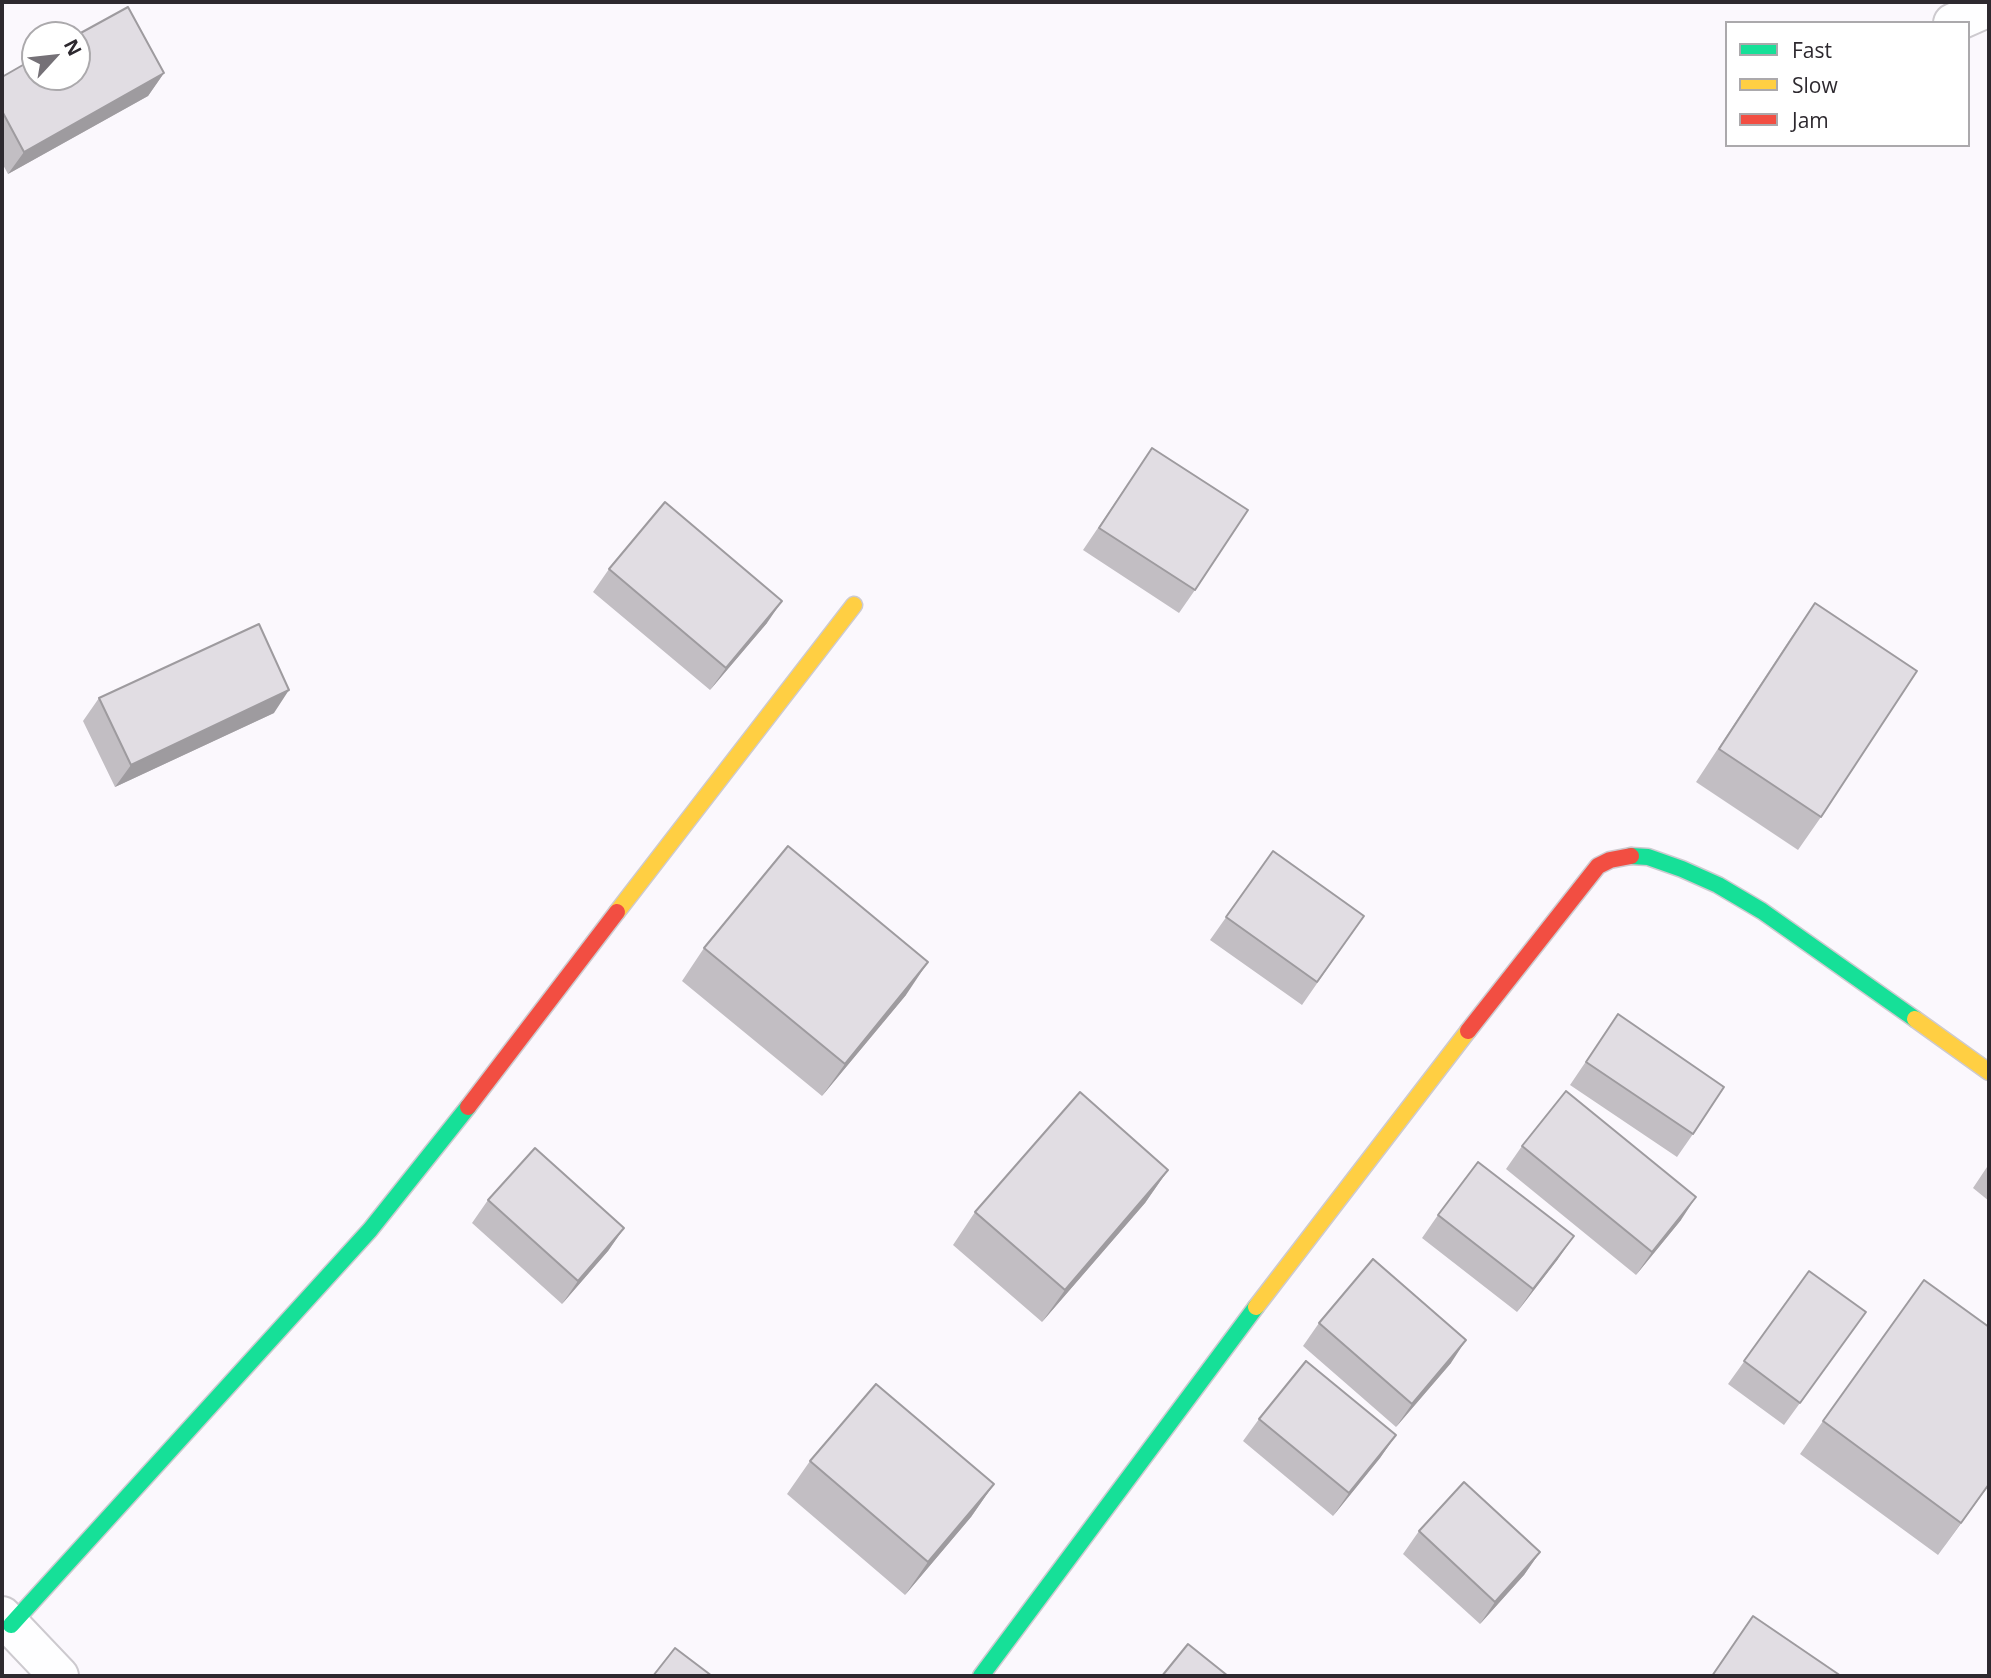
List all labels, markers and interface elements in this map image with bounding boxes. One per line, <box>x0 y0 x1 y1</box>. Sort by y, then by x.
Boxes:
north arrow <box>21 21 91 91</box>
legend <box>1725 21 1970 147</box>
text: N <box>58 35 88 60</box>
text: Fast <box>1792 36 1832 64</box>
text: Slow <box>1792 71 1838 99</box>
text: Jam <box>1792 106 1829 134</box>

